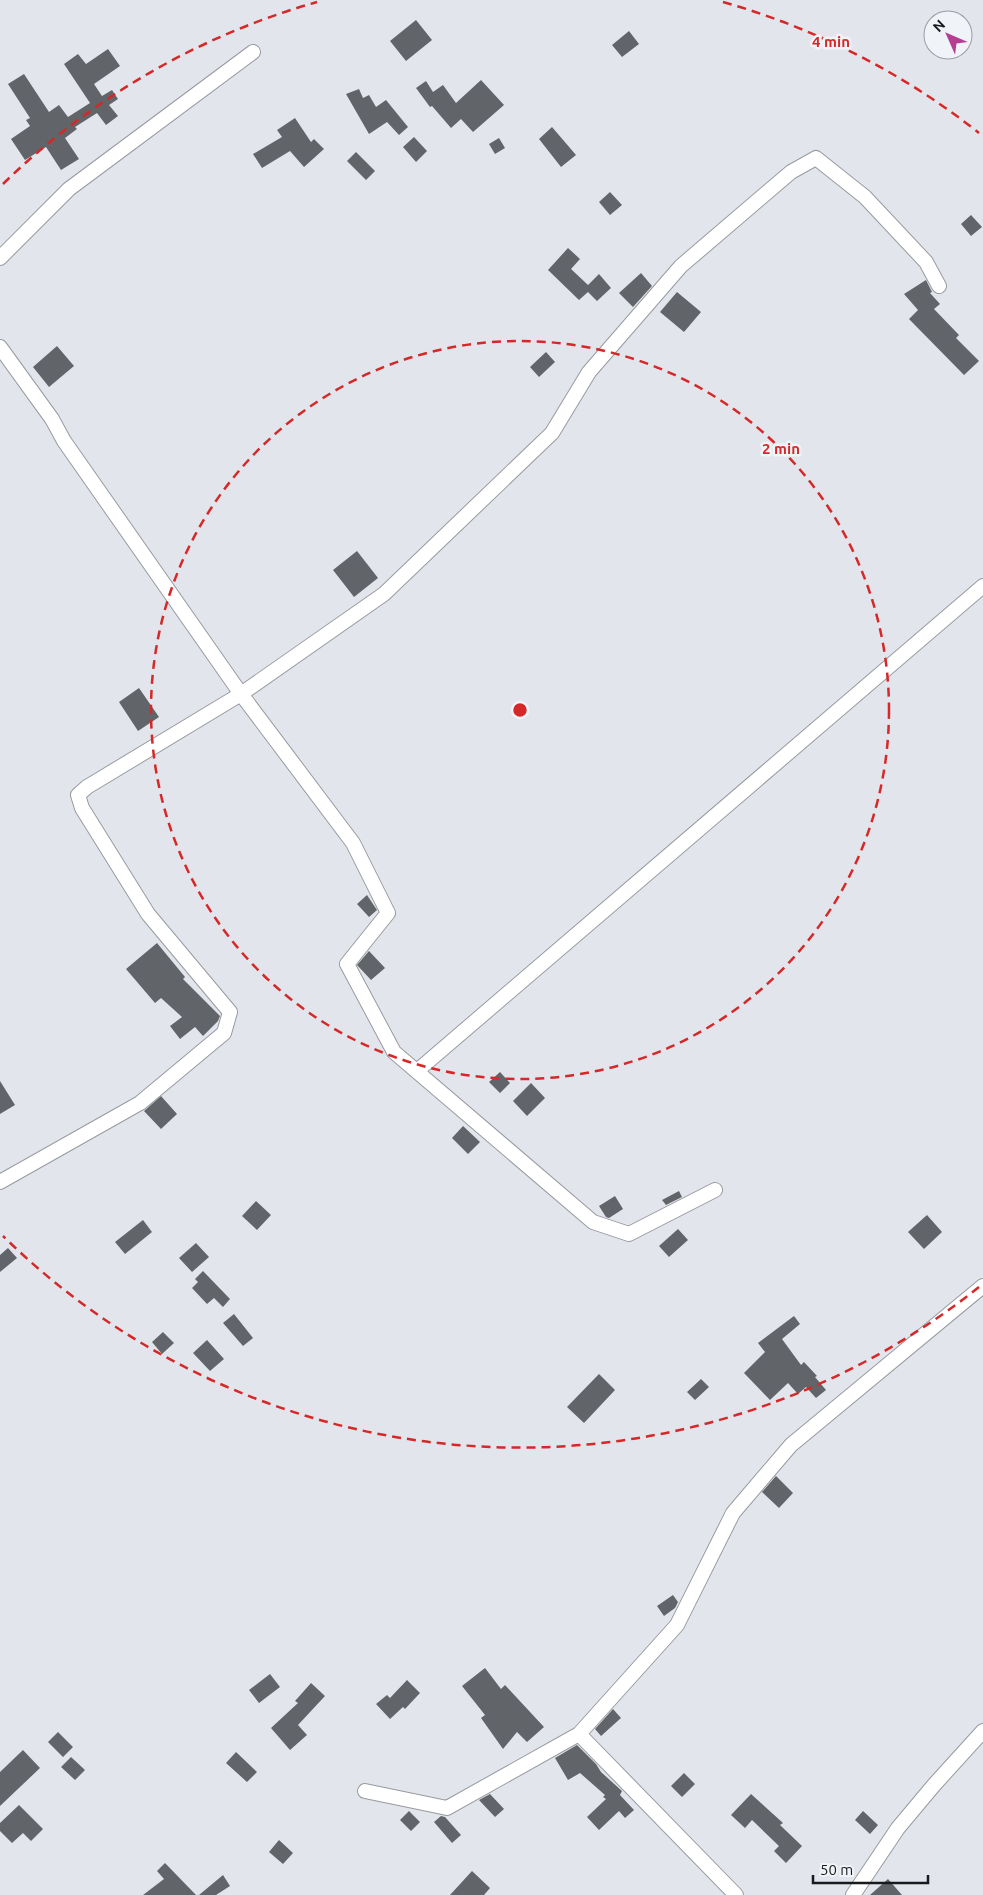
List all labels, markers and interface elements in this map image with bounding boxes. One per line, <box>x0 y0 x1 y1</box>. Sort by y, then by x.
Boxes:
north arrow <box>923 10 973 60</box>
text: N <box>929 16 948 35</box>
text: 4 min <box>812 33 850 50</box>
text: 2 min <box>762 440 800 457</box>
centre of rings <box>511 701 529 719</box>
scale bar <box>813 1852 928 1884</box>
text: 50 m <box>820 1861 853 1878</box>

